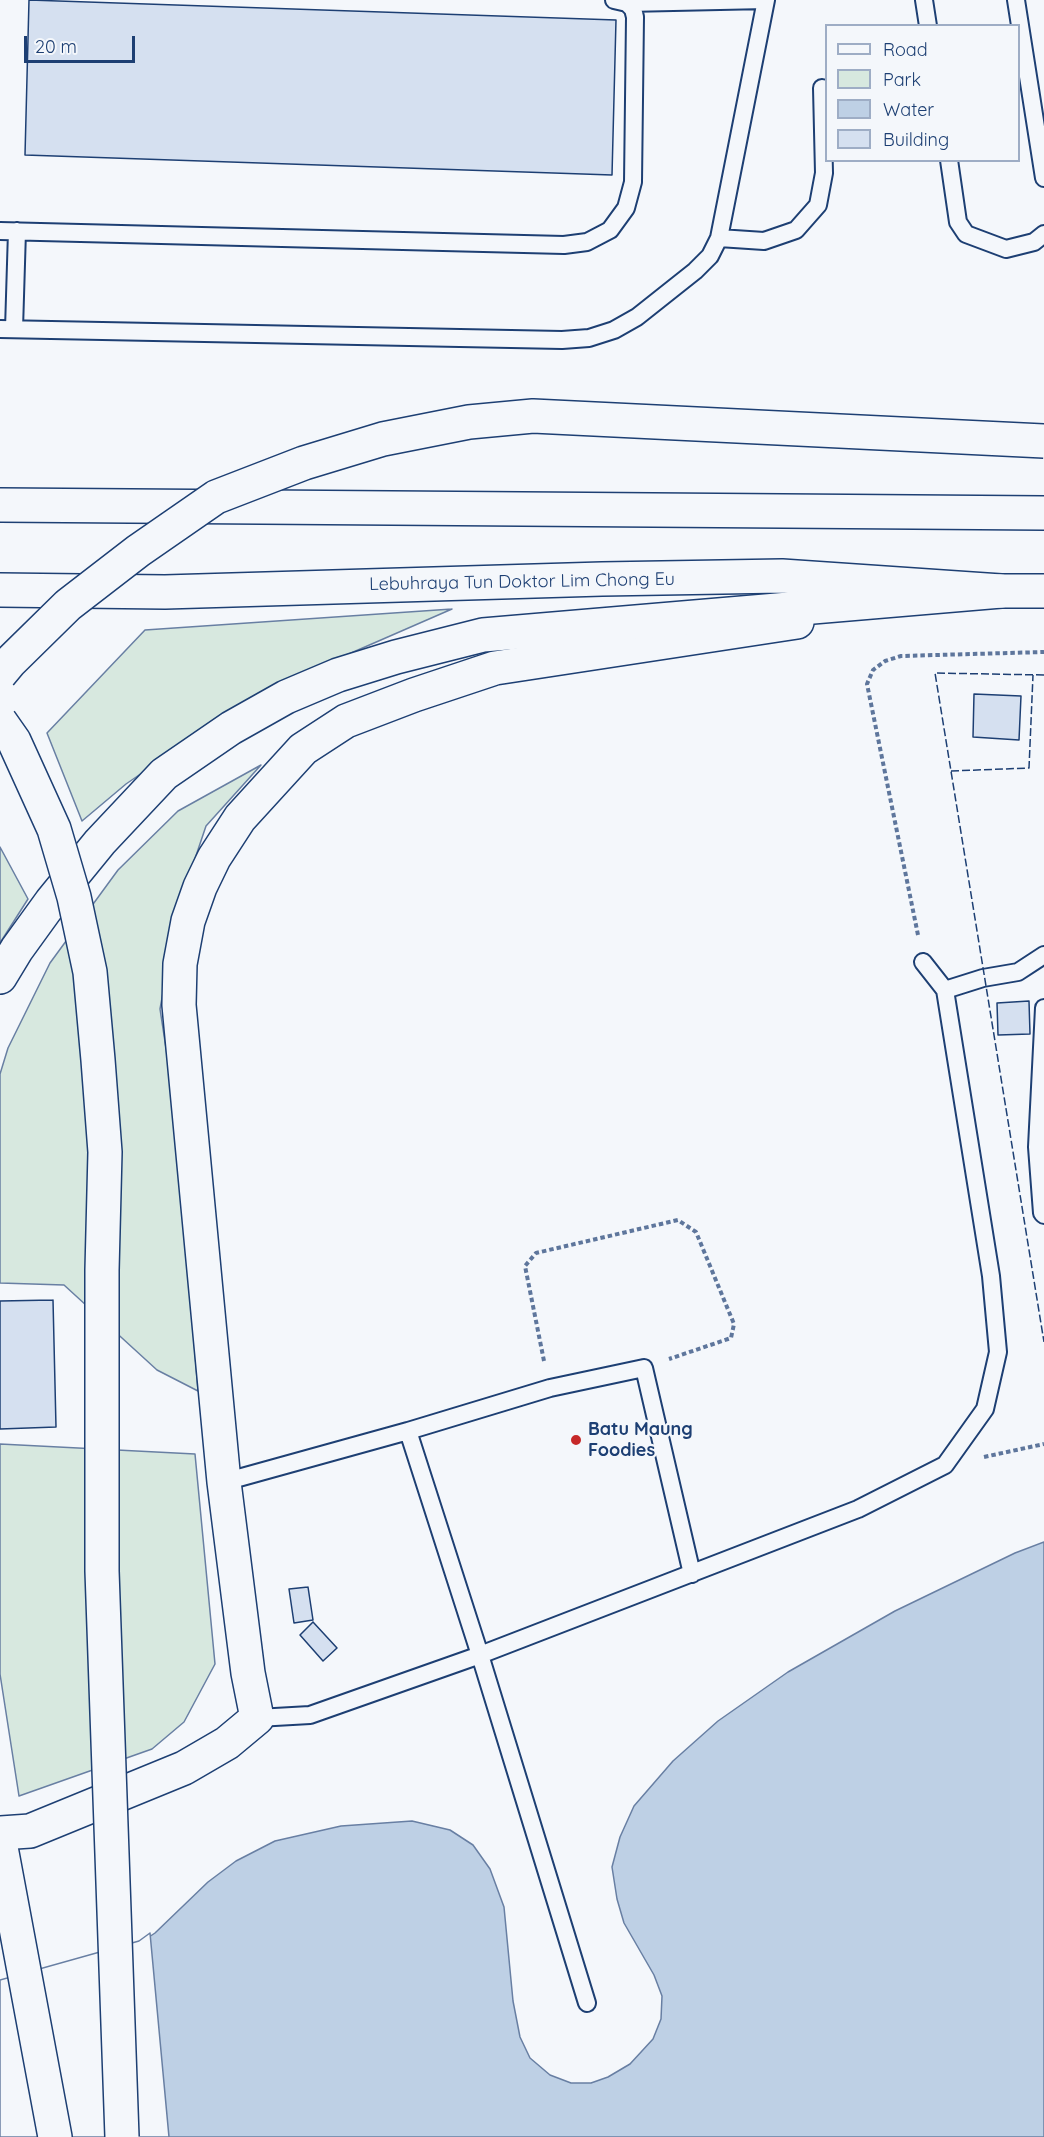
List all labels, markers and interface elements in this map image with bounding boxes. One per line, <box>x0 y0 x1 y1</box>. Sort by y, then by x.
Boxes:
scale bar <box>27 24 138 62</box>
legend <box>825 24 1020 162</box>
text: 20 m <box>35 35 77 58</box>
text: Road <box>883 38 928 61</box>
text: Park <box>883 68 921 91</box>
text: Water <box>883 98 934 121</box>
text: Building <box>883 128 949 151</box>
street label: Lebuhraya Tun Doktor Lim Chong Eu <box>369 569 675 595</box>
place label: Batu Maung Foodies <box>588 1419 693 1462</box>
marker: Batu Maung Foodies <box>569 1433 583 1447</box>

